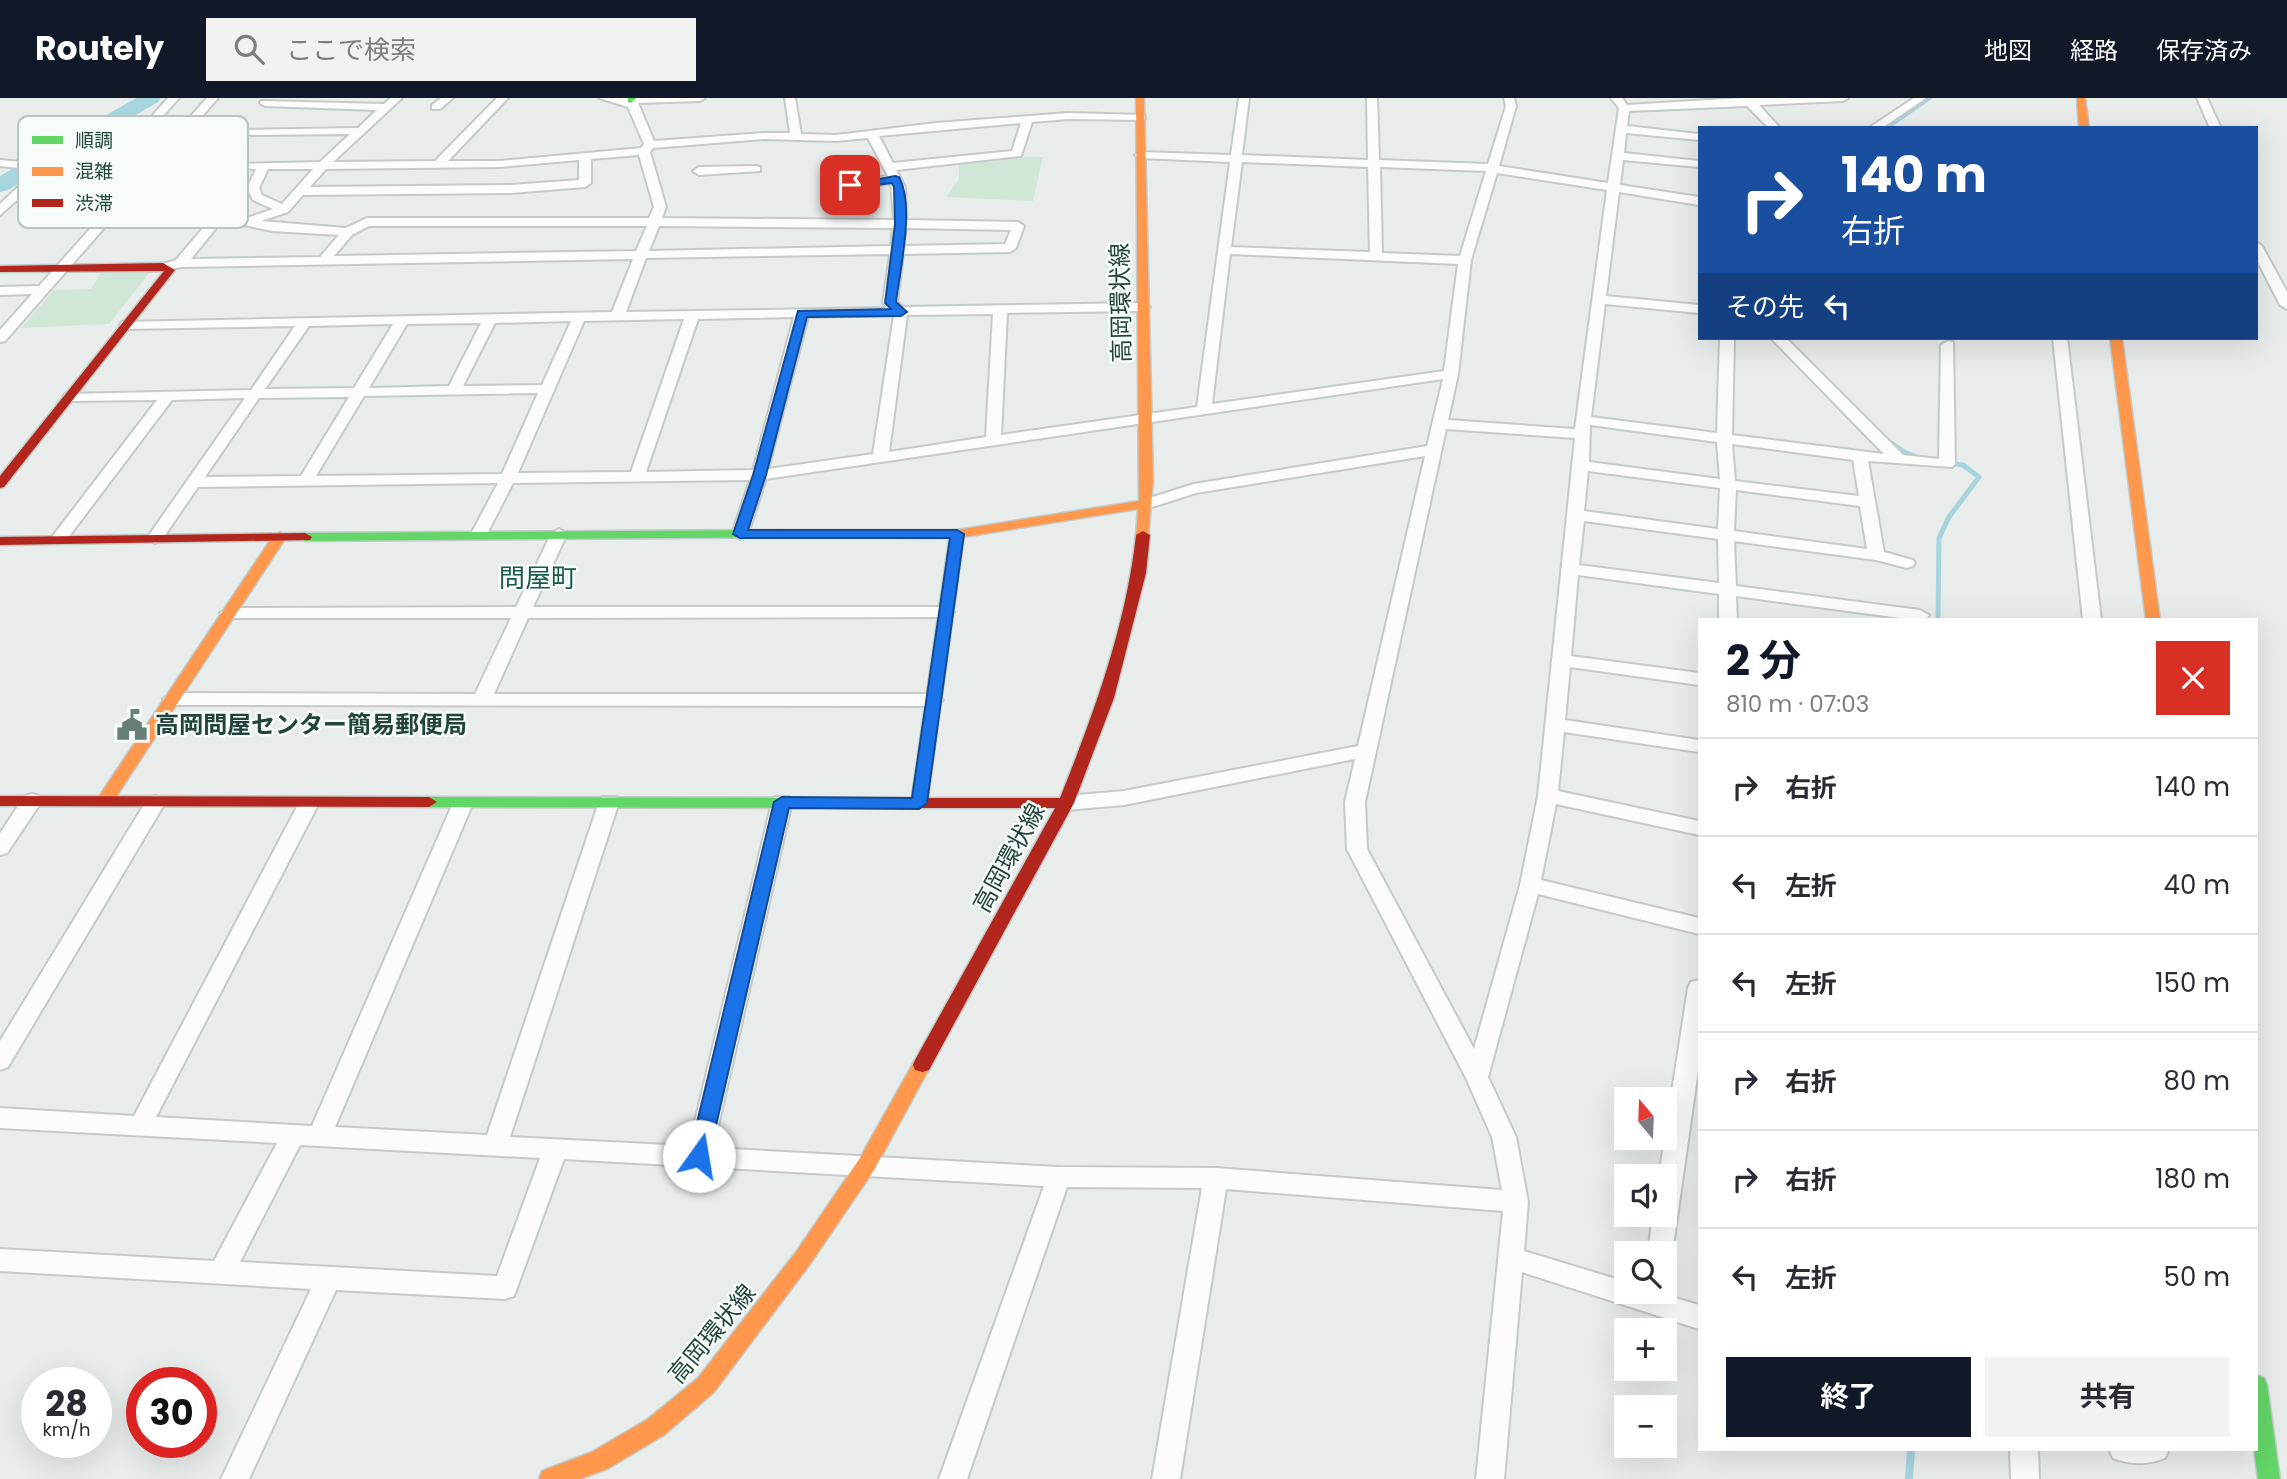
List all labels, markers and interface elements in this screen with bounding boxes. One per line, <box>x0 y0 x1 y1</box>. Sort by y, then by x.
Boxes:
search box <box>206 18 696 81</box>
text: Routely <box>35 25 164 72</box>
icon: search <box>230 30 268 68</box>
text: ここで検索 <box>286 32 416 68</box>
text: 地図 <box>1984 34 2032 67</box>
text: 経路 <box>2070 34 2118 67</box>
text: 保存済み <box>2156 34 2252 67</box>
legend <box>18 116 248 228</box>
text: 順調 <box>75 127 113 154</box>
text: 140 m <box>1841 141 1987 209</box>
icon: right <box>1726 154 1817 245</box>
pin <box>820 155 880 215</box>
text: 混雑 <box>75 158 113 185</box>
icon: arrive <box>831 166 869 204</box>
text: 渋滞 <box>75 190 113 217</box>
text: 右折 <box>1841 208 1905 253</box>
street label: 高岡環状線 <box>1103 243 1138 363</box>
icon: left <box>1818 287 1856 325</box>
text: その先 <box>1726 289 1804 325</box>
district label: 問屋町 <box>499 560 577 596</box>
text: 2 分 <box>1726 631 1801 690</box>
button: close <box>2156 641 2230 715</box>
text: 810 m · 07:03 <box>1726 688 1869 720</box>
public building icon: 高岡問屋センター簡易郵便局 <box>115 708 149 742</box>
place label: 高岡問屋センター簡易郵便局 <box>155 708 467 741</box>
icon: right <box>1726 768 1764 806</box>
text: 140 m <box>2155 769 2230 805</box>
text: 右折 <box>1785 770 1837 806</box>
street label: 高岡環状線 <box>965 797 1052 918</box>
icon: left <box>1726 866 1764 904</box>
text: 40 m <box>2164 867 2230 903</box>
text: 左折 <box>1785 868 1837 904</box>
icon: left <box>1726 964 1764 1002</box>
text: 150 m <box>2155 965 2230 1001</box>
text: 左折 <box>1785 966 1837 1002</box>
icon: right <box>1726 1062 1764 1100</box>
text: 80 m <box>2164 1063 2230 1099</box>
text: 右折 <box>1785 1064 1837 1100</box>
north arrow <box>1614 1087 1676 1150</box>
map controls <box>1614 1087 1677 1458</box>
position arrow <box>662 1119 736 1193</box>
icon: right <box>1726 1160 1764 1198</box>
text: 180 m <box>2155 1161 2230 1197</box>
text: 右折 <box>1785 1162 1837 1198</box>
button: sound <box>1614 1164 1677 1227</box>
button: search <box>1614 1241 1677 1304</box>
icon: left <box>1726 1258 1764 1296</box>
text: 50 m <box>2164 1259 2230 1295</box>
text: 左折 <box>1785 1260 1837 1296</box>
street label: 高岡環状線 <box>660 1277 763 1390</box>
button: + <box>1614 1318 1677 1381</box>
button: 終了 <box>1726 1357 1971 1437</box>
button: 共有 <box>1985 1357 2230 1437</box>
speed limit sign: 30 <box>126 1367 217 1458</box>
text: 28 <box>45 1379 88 1428</box>
button: − <box>1614 1395 1677 1458</box>
text: km/h <box>43 1417 90 1442</box>

